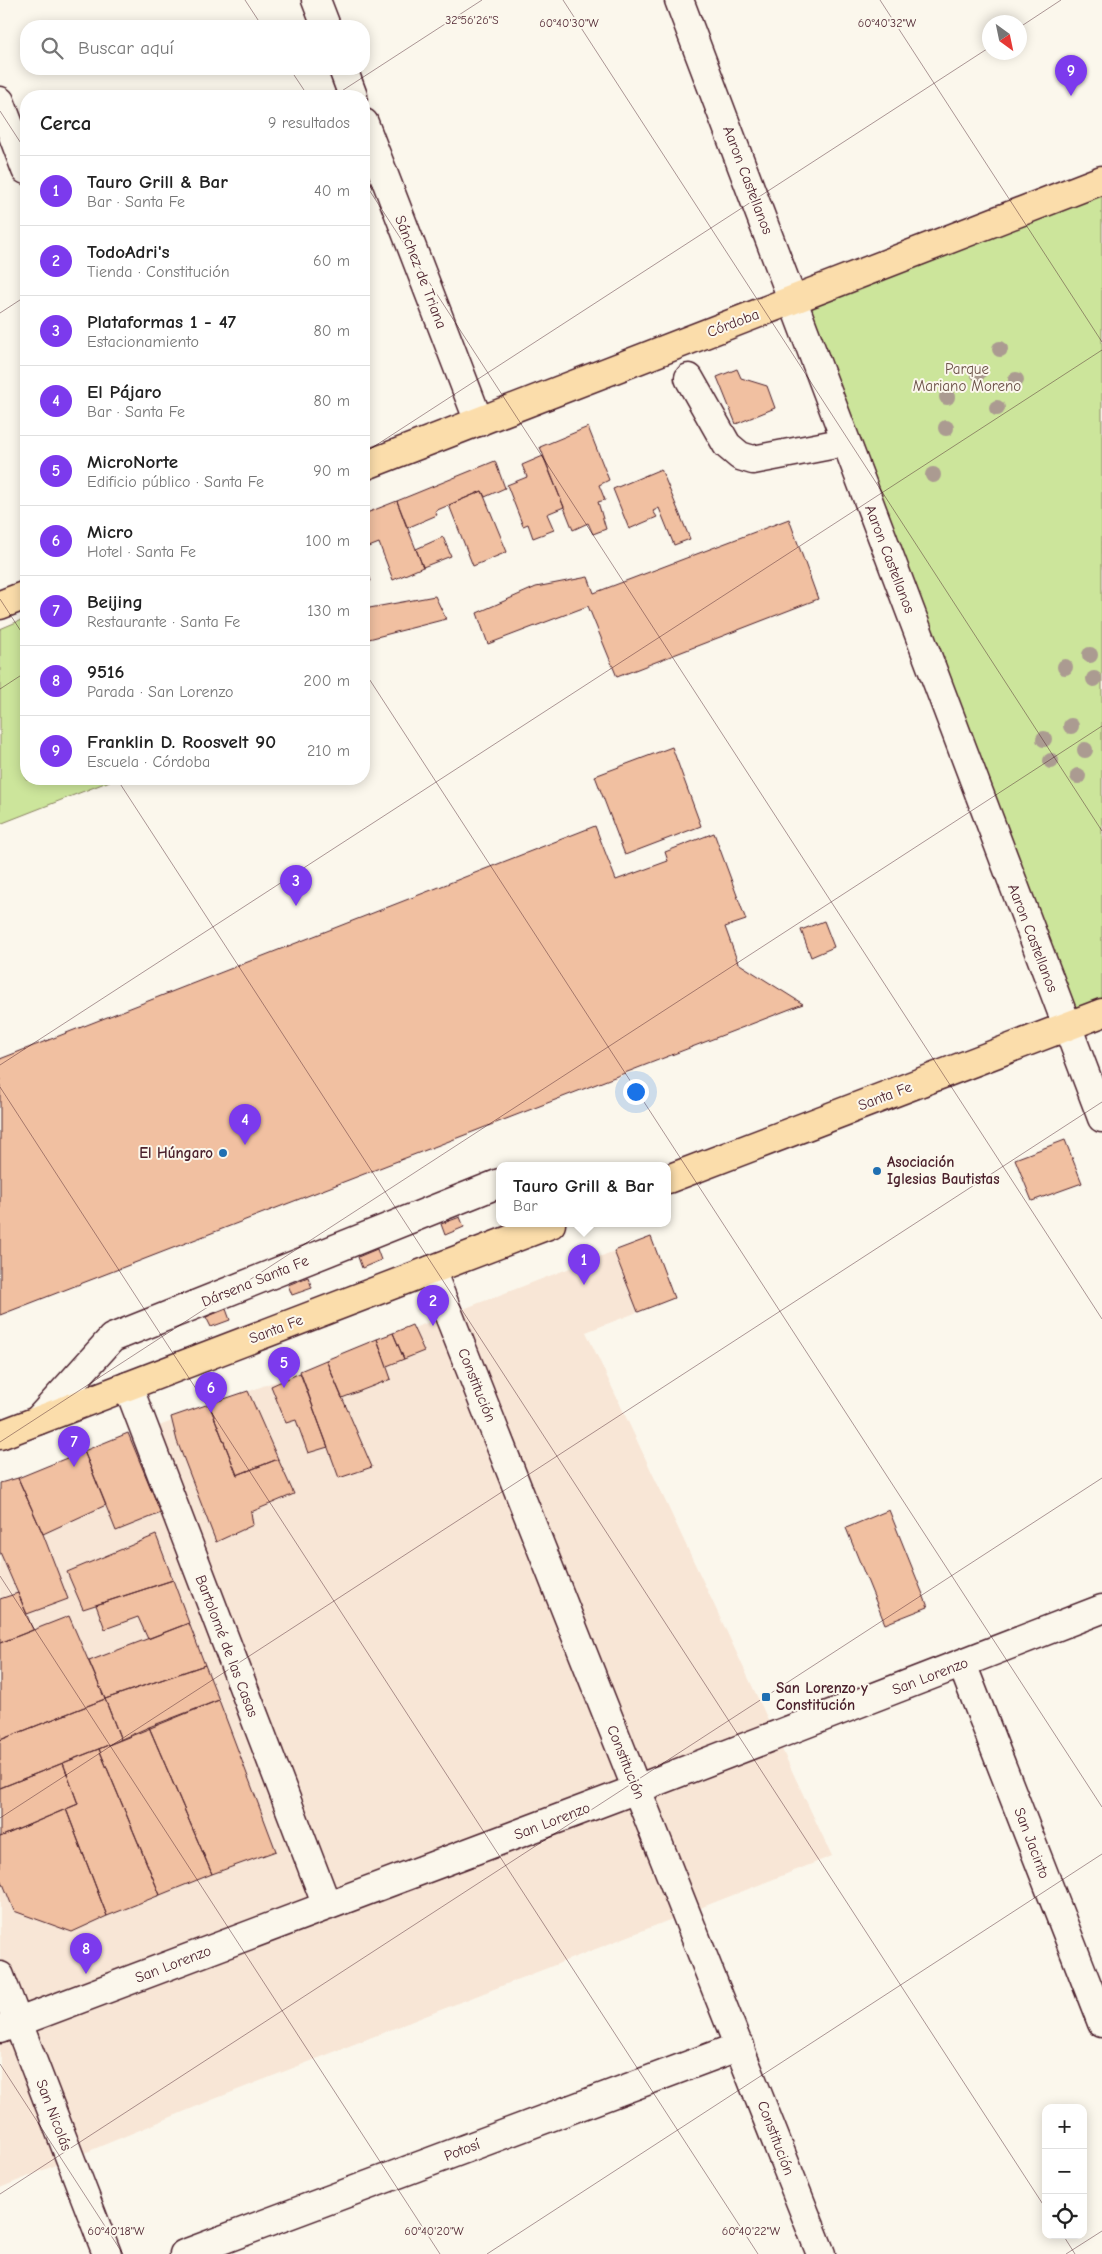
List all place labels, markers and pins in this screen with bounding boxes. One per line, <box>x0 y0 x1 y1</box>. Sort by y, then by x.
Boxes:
pin: 9 <box>1055 55 1087 96</box>
pin: 3 <box>280 865 312 906</box>
pin: 4 <box>229 1104 261 1145</box>
place label: El Húngaro <box>139 1144 213 1162</box>
marker: El Húngaro <box>217 1147 229 1159</box>
place label: Asociación Iglesias Bautistas <box>887 1153 1000 1188</box>
marker: Asociación Iglesias Bautistas <box>871 1165 883 1177</box>
pin: 1 <box>568 1244 600 1285</box>
pin: 2 <box>417 1285 449 1326</box>
pin: 5 <box>268 1347 300 1388</box>
pin: 6 <box>195 1372 227 1413</box>
pin: 7 <box>58 1426 90 1467</box>
place label: San Lorenzo y Constitución <box>776 1679 868 1714</box>
marker: San Lorenzo y Constitución <box>760 1691 772 1703</box>
pin: 8 <box>70 1933 102 1974</box>

